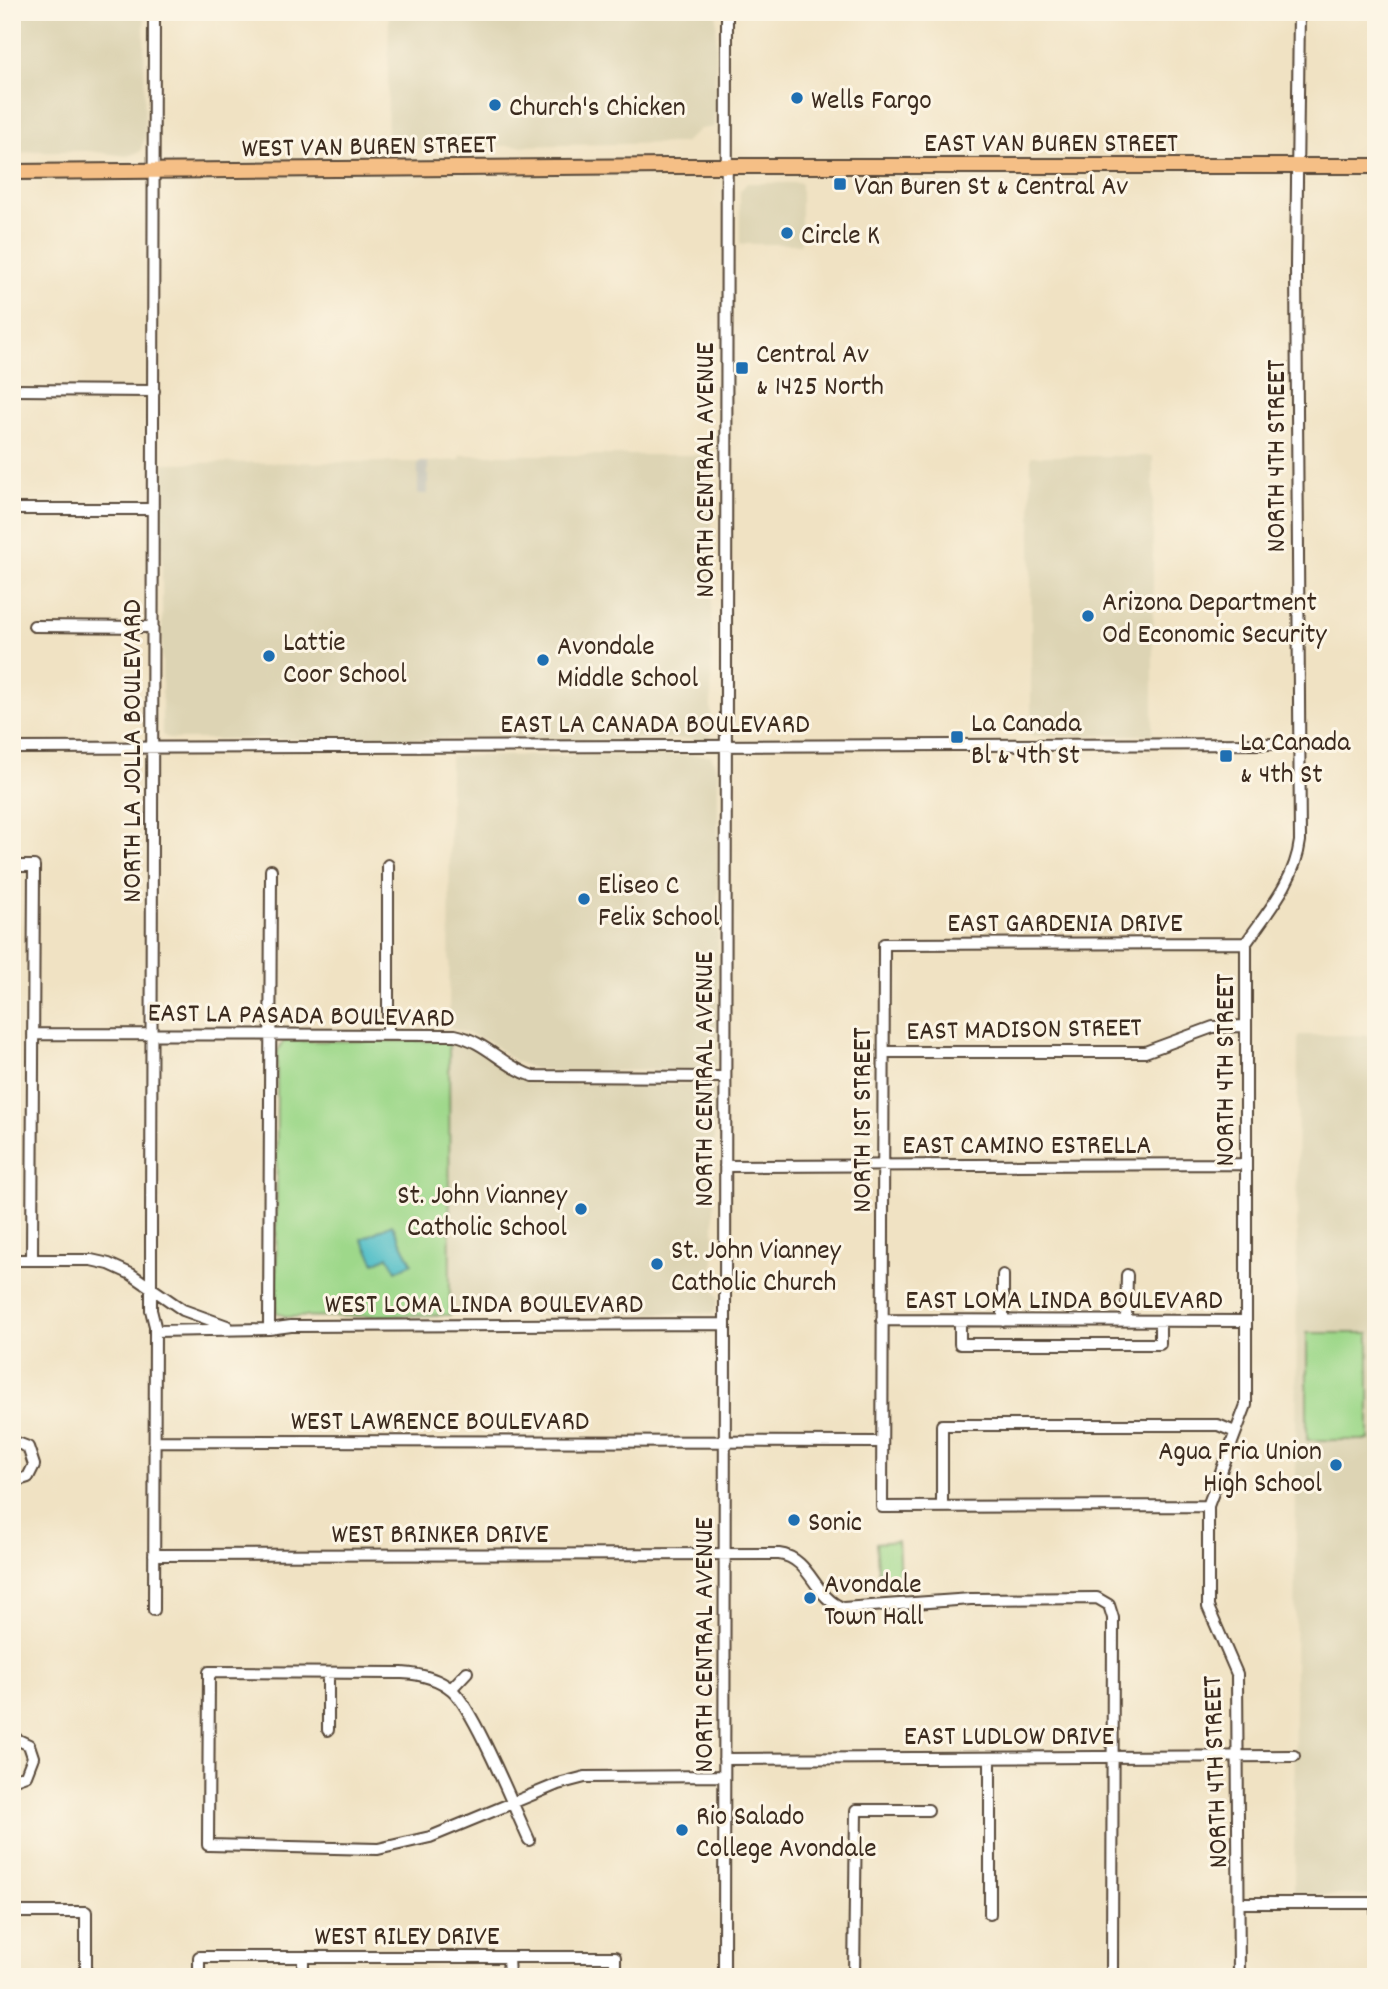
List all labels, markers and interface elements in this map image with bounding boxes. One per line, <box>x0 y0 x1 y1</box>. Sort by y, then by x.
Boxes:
place label: Wells Fargo <box>811 83 932 123</box>
place label: Church's Chicken <box>509 90 686 130</box>
marker: Wells Fargo <box>789 90 805 106</box>
marker: Church's Chicken <box>487 97 503 113</box>
street label: EAST VAN BUREN STREET <box>924 126 1178 166</box>
street label: WEST VAN BUREN STREET <box>241 127 497 171</box>
place label: Van Buren St & Central Av <box>854 169 1128 209</box>
marker: Van Buren St & Central Av <box>832 176 848 192</box>
place label: Circle K <box>801 218 880 258</box>
marker: Circle K <box>779 225 795 241</box>
place label: Central Av & 1425 North <box>756 337 884 409</box>
street label: NORTH CENTRAL AVENUE <box>688 342 728 598</box>
marker: Central Av & 1425 North <box>734 360 750 376</box>
street label: NORTH 4TH STREET <box>1259 360 1299 552</box>
place label: Arizona Department Od Economic Security <box>1102 585 1327 657</box>
street label: NORTH LA JOLLA BOULEVARD <box>115 599 155 903</box>
marker: Arizona Department Od Economic Security <box>1080 608 1096 624</box>
place label: Lattie Coor School <box>283 625 407 697</box>
place label: Avondale Middle School <box>557 629 699 701</box>
marker: Lattie Coor School <box>261 648 277 664</box>
marker: Avondale Middle School <box>535 652 551 668</box>
place label: La Canada Bl & 4th St <box>971 706 1082 778</box>
street label: EAST LA CANADA BOULEVARD <box>500 707 810 747</box>
place label: La Canada & 4th St <box>1240 725 1351 797</box>
marker: La Canada Bl & 4th St <box>949 729 965 745</box>
marker: La Canada & 4th St <box>1218 748 1234 764</box>
place label: Eliseo C Felix School <box>598 868 720 940</box>
marker: Eliseo C Felix School <box>576 891 592 907</box>
street label: EAST GARDENIA DRIVE <box>947 906 1183 946</box>
street label: NORTH CENTRAL AVENUE <box>687 951 727 1207</box>
street label: NORTH 4TH STREET <box>1208 974 1248 1166</box>
street label: EAST LA PASADA BOULEVARD <box>147 995 455 1041</box>
street label: EAST MADISON STREET <box>906 1010 1142 1054</box>
street label: NORTH 1ST STREET <box>845 1027 885 1213</box>
street label: EAST CAMINO ESTRELLA <box>902 1128 1152 1168</box>
place label: St. John Vianney Catholic School <box>397 1178 568 1250</box>
marker: St. John Vianney Catholic School <box>573 1201 589 1217</box>
place label: St. John Vianney Catholic Church <box>671 1233 841 1305</box>
marker: St. John Vianney Catholic Church <box>649 1256 665 1272</box>
street label: EAST LOMA LINDA BOULEVARD <box>905 1283 1223 1323</box>
street label: WEST LOMA LINDA BOULEVARD <box>325 1287 643 1327</box>
street label: WEST LAWRENCE BOULEVARD <box>291 1404 589 1444</box>
place label: Agua Fria Union High School <box>1158 1434 1322 1506</box>
marker: Agua Fria Union High School <box>1328 1457 1344 1473</box>
place label: Sonic <box>808 1505 862 1545</box>
marker: Sonic <box>786 1512 802 1528</box>
street label: WEST BRINKER DRIVE <box>332 1517 549 1557</box>
street label: NORTH CENTRAL AVENUE <box>687 1517 727 1773</box>
place label: Avondale Town Hall <box>824 1567 924 1639</box>
marker: Avondale Town Hall <box>802 1590 818 1606</box>
street label: NORTH 4TH STREET <box>1195 1675 1241 1869</box>
street label: EAST LUDLOW DRIVE <box>904 1719 1114 1759</box>
place label: Rio Salado College Avondale <box>696 1799 877 1871</box>
marker: Rio Salado College Avondale <box>674 1822 690 1838</box>
street label: WEST RILEY DRIVE <box>315 1919 500 1959</box>

